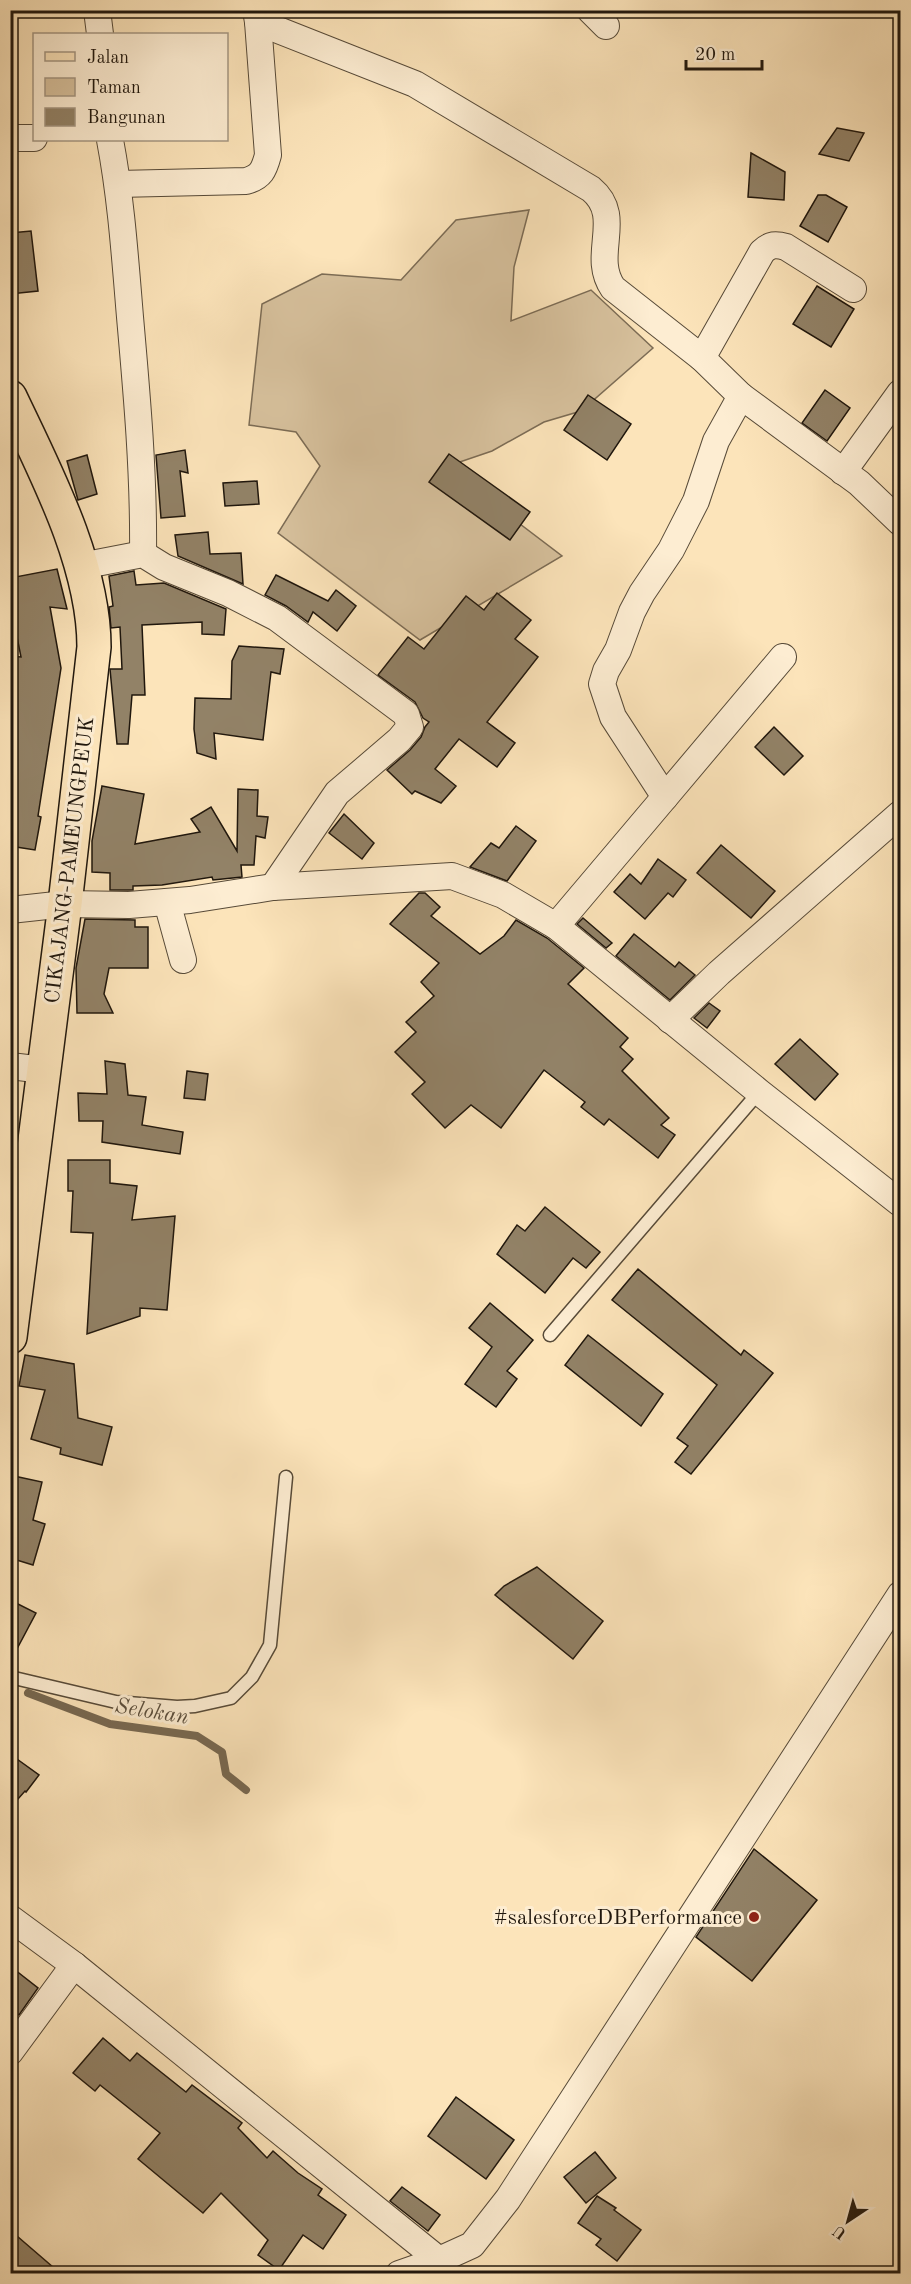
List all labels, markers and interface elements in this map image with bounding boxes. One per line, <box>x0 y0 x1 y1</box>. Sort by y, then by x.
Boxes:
legend <box>33 33 228 141</box>
scale bar <box>686 33 762 71</box>
text: 20 m <box>695 46 735 64</box>
text: Jalan <box>87 49 129 67</box>
text: Taman <box>87 79 141 97</box>
text: Bangunan <box>87 109 166 127</box>
street label: CIKAJANG-PAMEUNGPEUK <box>42 715 99 1005</box>
water label: Selokan <box>113 1695 191 1729</box>
place label: #salesforceDBPerformance <box>493 1908 742 1929</box>
marker: #salesforceDBPerformance <box>747 1910 761 1924</box>
north arrow <box>818 2191 878 2251</box>
text: U <box>830 2221 850 2242</box>

